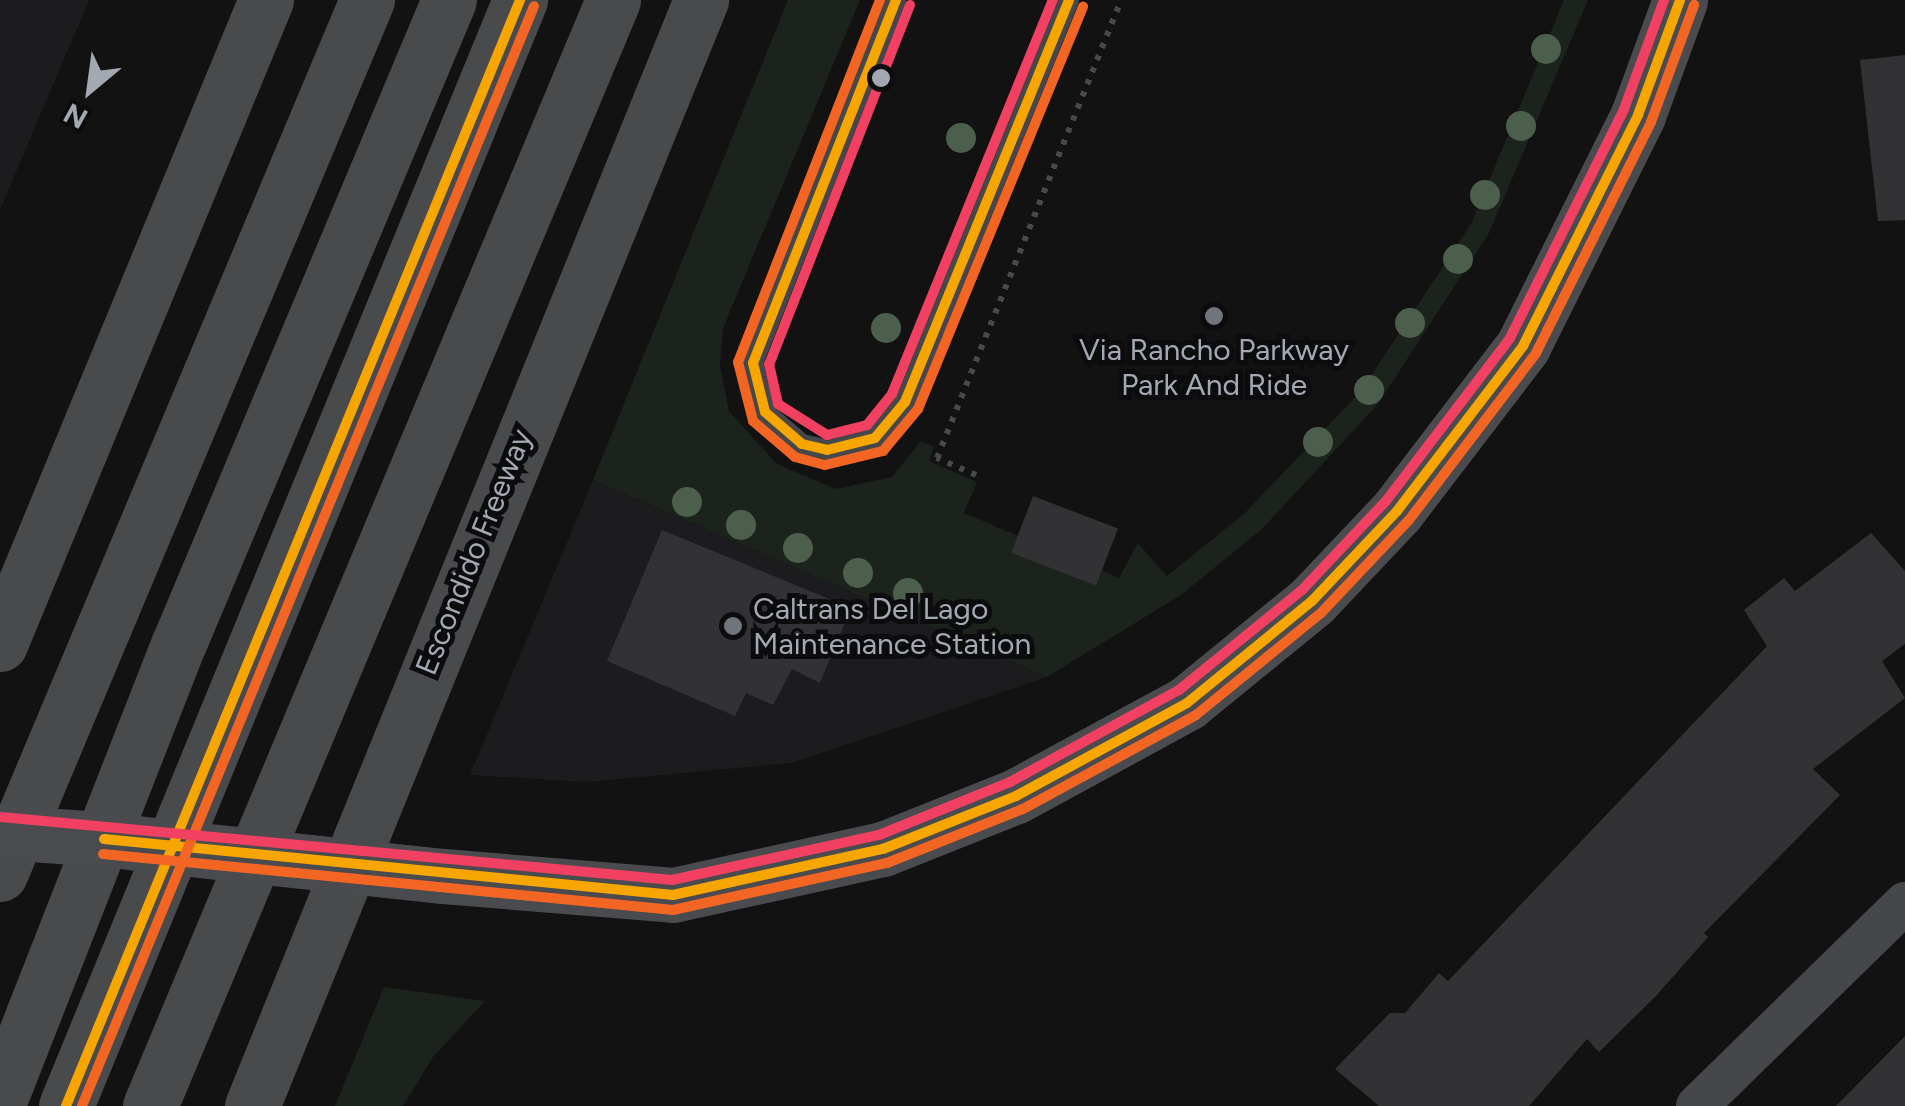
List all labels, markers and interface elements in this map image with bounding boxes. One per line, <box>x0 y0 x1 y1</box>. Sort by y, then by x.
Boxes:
north arrow <box>40 40 140 140</box>
unlabelled marker <box>871 68 891 88</box>
text: N <box>58 96 93 136</box>
marker: Via Rancho Parkway Park And Ride <box>1203 305 1225 327</box>
place label: Via Rancho Parkway Park And Ride <box>1079 332 1349 402</box>
street label: Escondido Freeway <box>408 424 540 680</box>
place label: Caltrans Del Lago Maintenance Station <box>753 591 1031 662</box>
marker: Caltrans Del Lago Maintenance Station <box>722 615 744 637</box>

